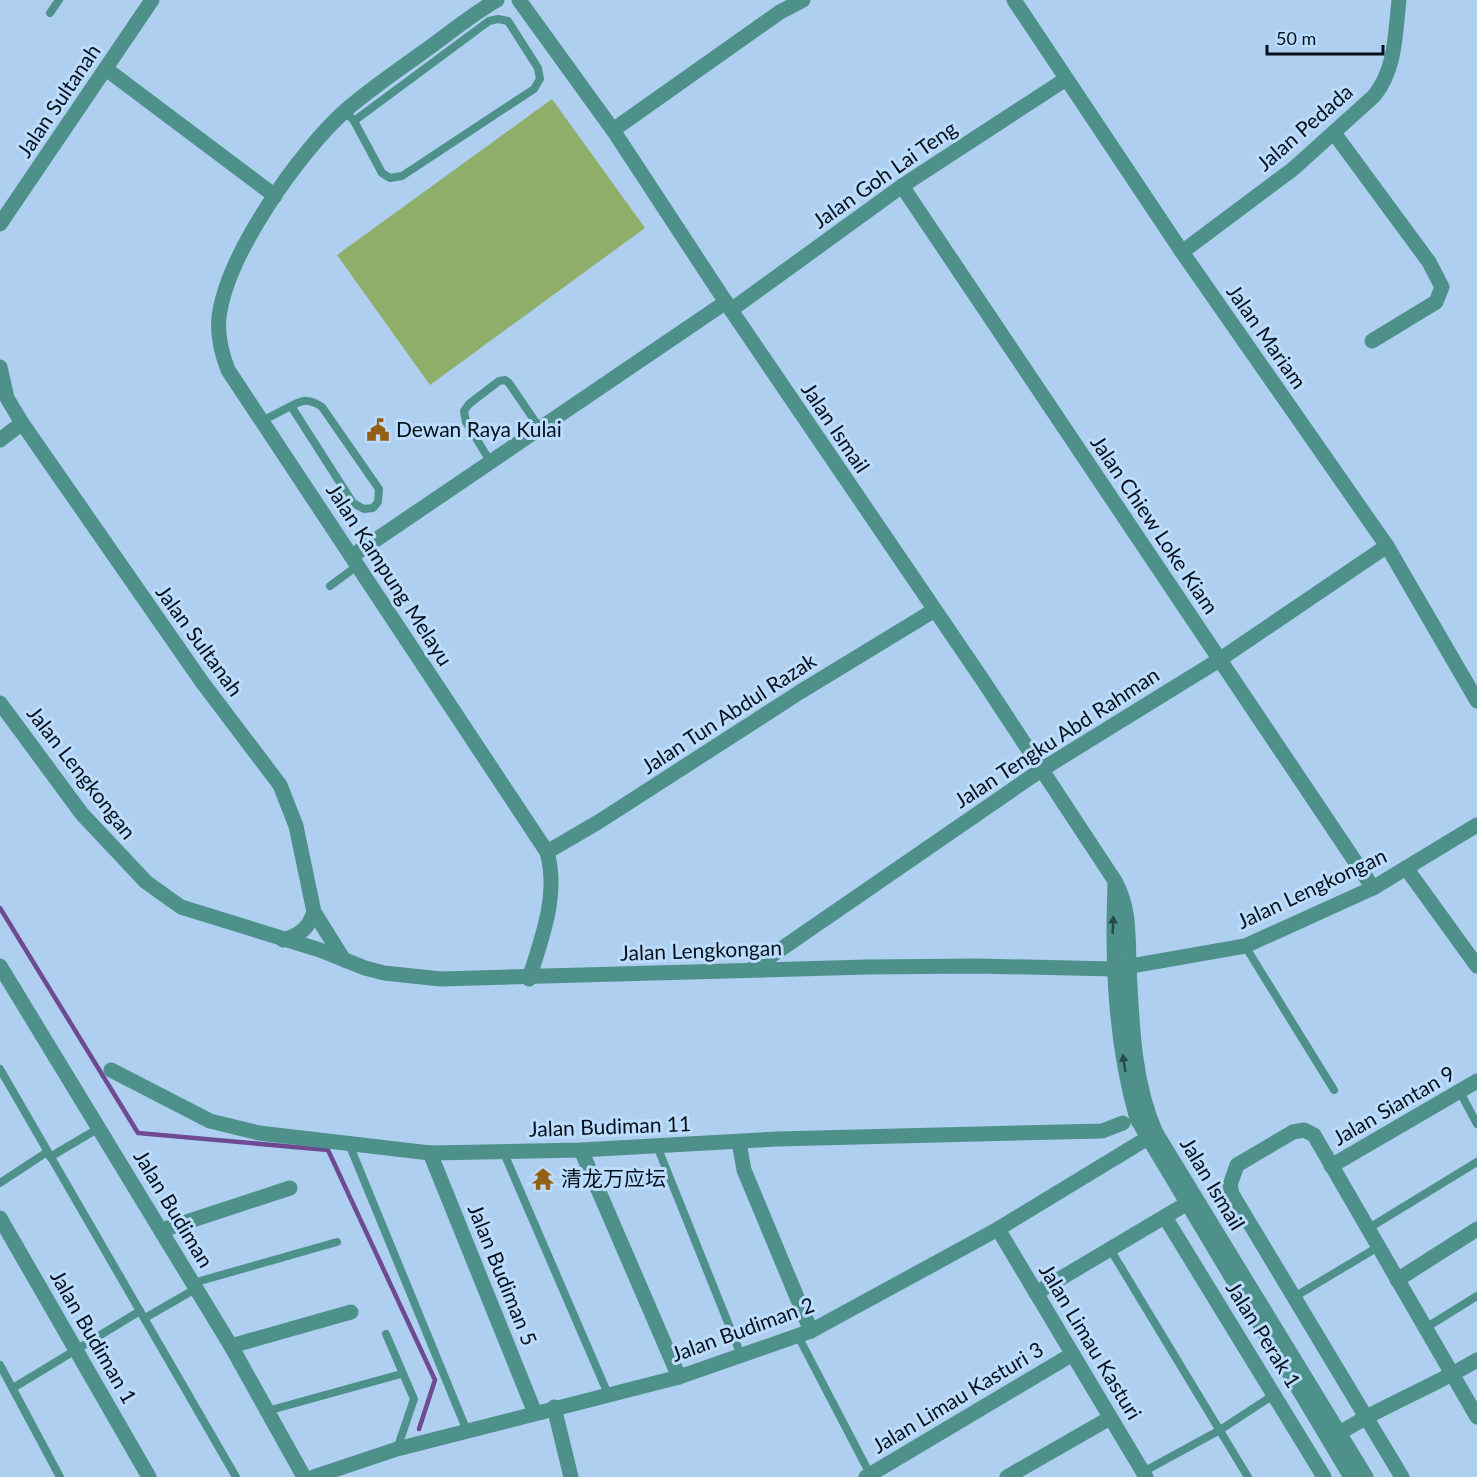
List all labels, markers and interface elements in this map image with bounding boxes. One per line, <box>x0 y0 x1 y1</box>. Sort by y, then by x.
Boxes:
scale bar <box>1267 18 1382 56</box>
text: 50 m <box>1276 27 1316 49</box>
street label: Jalan Sultanah <box>11 39 105 161</box>
street label: Jalan Pedada <box>1251 78 1357 175</box>
street label: Jalan Goh Lai Teng <box>807 115 961 233</box>
street label: Jalan Mariam <box>1222 279 1312 393</box>
street label: Jalan Ismail <box>797 377 876 477</box>
place label: Dewan Raya Kulai <box>396 416 562 441</box>
public building icon: Dewan Raya Kulai <box>365 417 391 443</box>
street label: Jalan Chiew Loke Kiam <box>1086 430 1224 618</box>
street label: Jalan Kampung Melayu <box>322 478 459 670</box>
street label: Jalan Sultanah <box>152 580 249 700</box>
street label: Jalan Tun Abdul Razak <box>636 647 820 778</box>
street label: Jalan Tengku Abd Rahman <box>949 661 1163 812</box>
street label: Jalan Lengkongan <box>22 701 142 844</box>
street label: Jalan Lengkongan <box>1233 842 1390 933</box>
one-way arrow <box>1109 916 1118 935</box>
street label: Jalan Lengkongan <box>620 934 782 965</box>
one-way arrow <box>1119 1053 1128 1072</box>
street label: Jalan Siantan 9 <box>1328 1060 1459 1150</box>
street label: Jalan Budiman 11 <box>528 1110 692 1141</box>
street label: Jalan Ismail <box>1176 1132 1251 1234</box>
street label: Jalan Budiman <box>129 1145 219 1272</box>
place label: 清龙万应坛 <box>561 1165 666 1190</box>
temple icon: 清龙万应坛 <box>530 1166 556 1192</box>
street label: Jalan Budiman 5 <box>464 1200 543 1349</box>
street label: Jalan Limau Kasturi <box>1035 1259 1148 1424</box>
street label: Jalan Budiman 1 <box>46 1265 143 1408</box>
street label: Jalan Perak 1 <box>1222 1276 1307 1392</box>
street label: Jalan Budiman 2 <box>668 1291 817 1366</box>
street label: Jalan Limau Kasturi 3 <box>867 1336 1047 1458</box>

